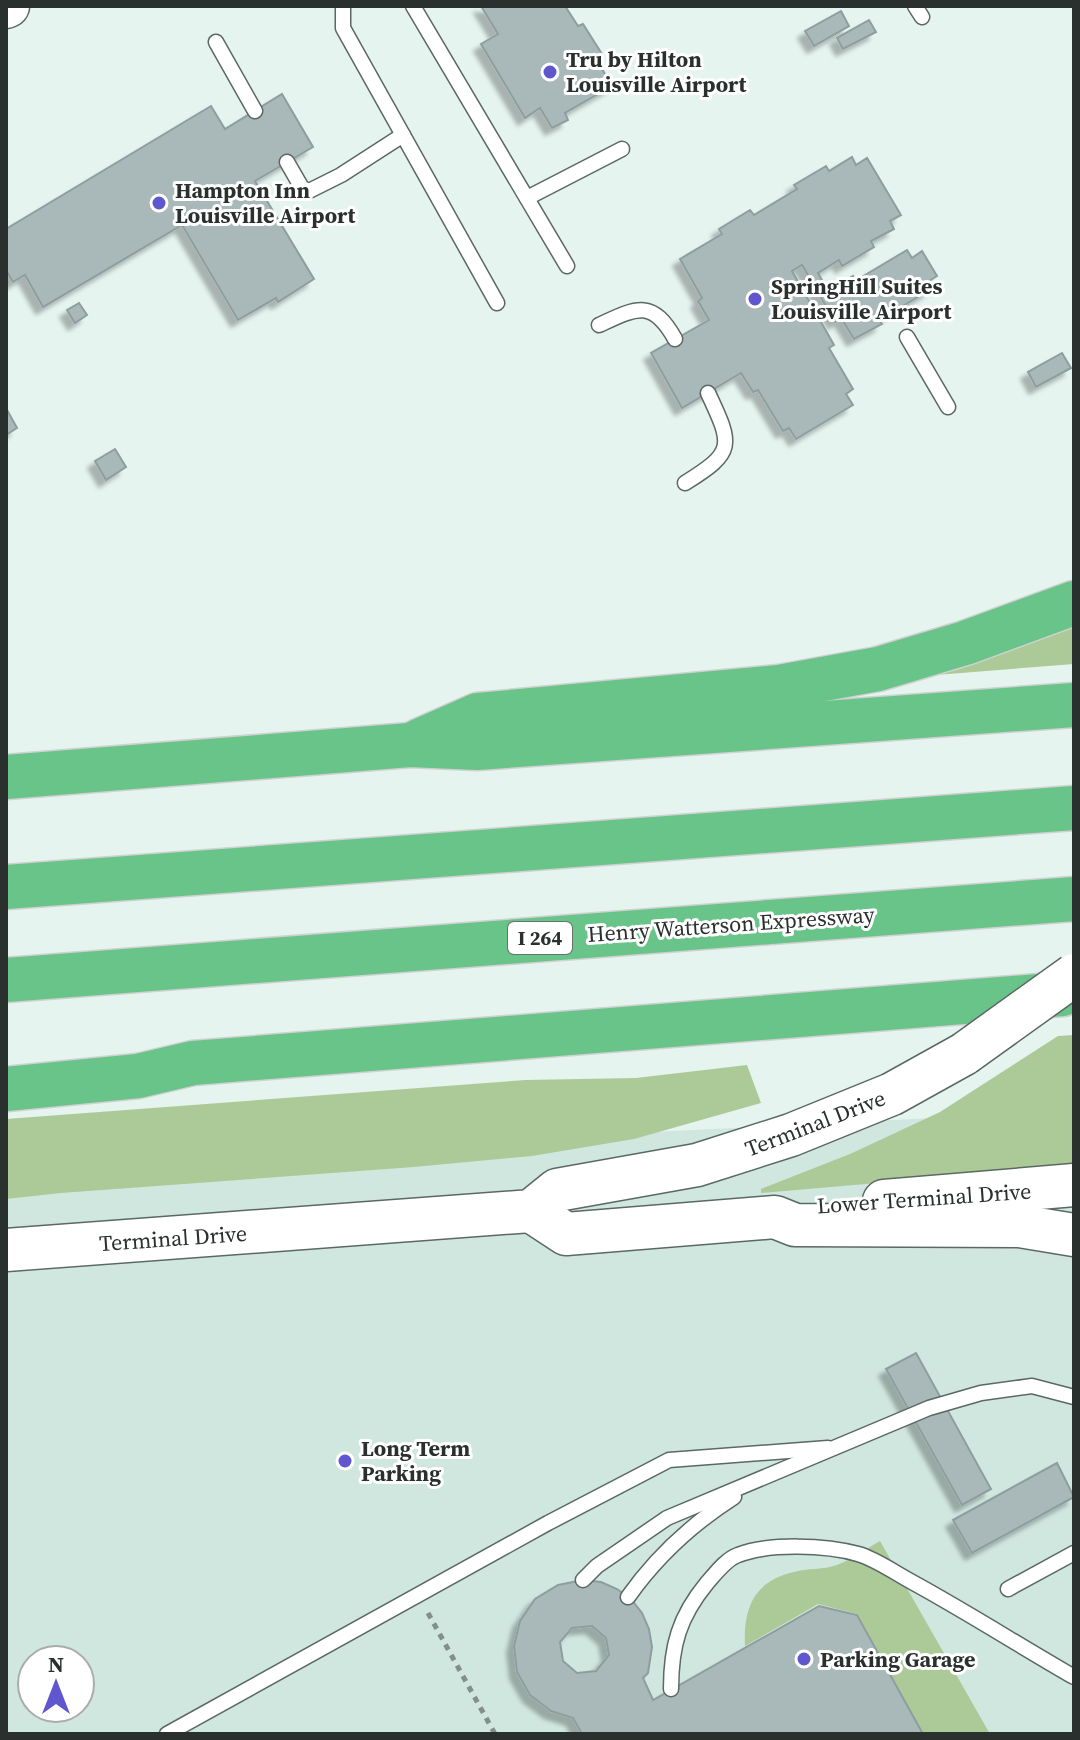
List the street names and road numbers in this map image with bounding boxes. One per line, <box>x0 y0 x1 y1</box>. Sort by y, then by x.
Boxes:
street label: Henry Watterson Expressway <box>586 899 876 949</box>
road number: I 264 <box>508 922 572 954</box>
street label: Terminal Drive <box>741 1082 889 1164</box>
street label: Lower Terminal Drive <box>816 1176 1032 1220</box>
street label: Terminal Drive <box>98 1218 248 1258</box>

